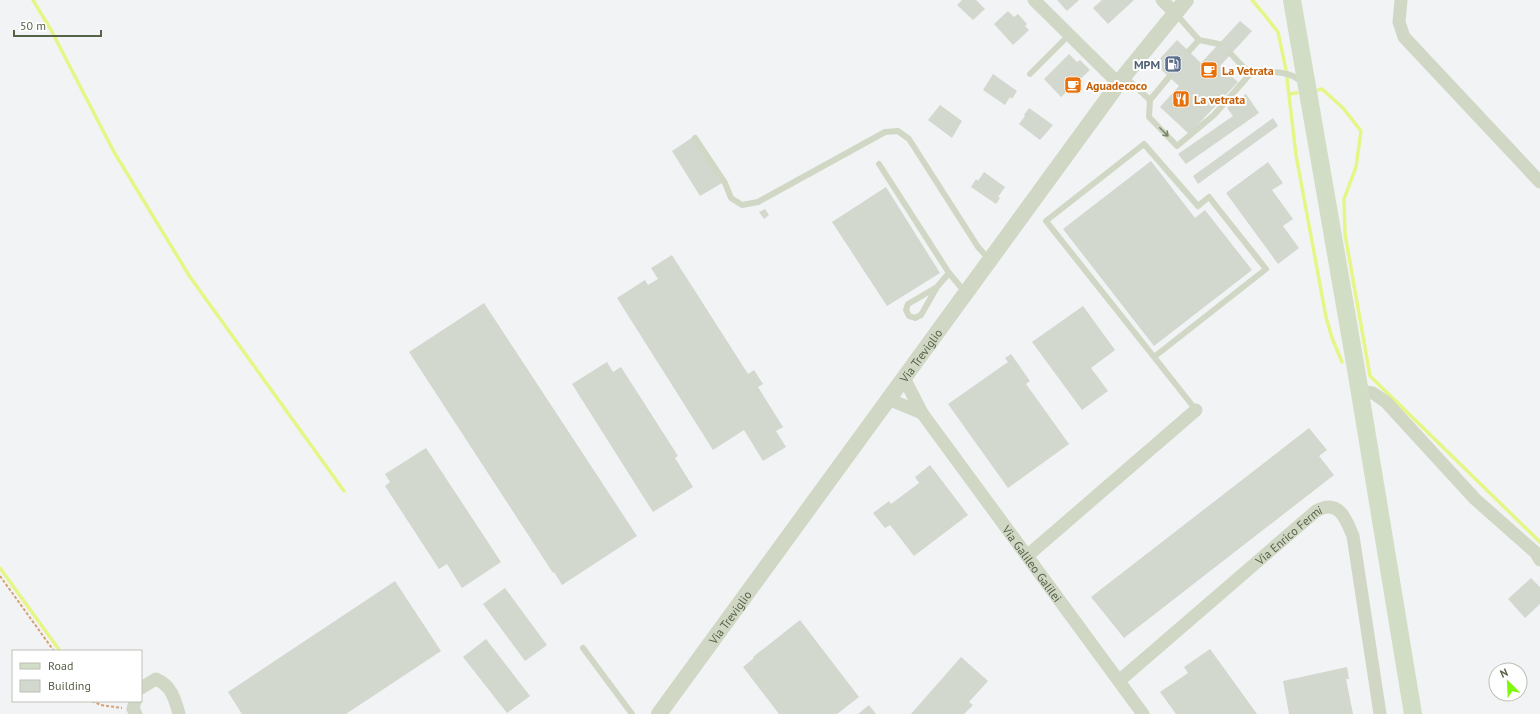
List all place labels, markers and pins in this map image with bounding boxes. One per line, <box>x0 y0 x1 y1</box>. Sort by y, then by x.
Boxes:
fuel station icon: MPM <box>1163 54 1183 74</box>
place label: MPM <box>1134 57 1160 72</box>
cafe icon: La Vetrata <box>1199 60 1219 80</box>
place label: La Vetrata <box>1222 63 1274 78</box>
cafe icon: Aguadecoco <box>1063 75 1083 95</box>
place label: Aguadecoco <box>1086 78 1148 93</box>
restaurant icon: La vetrata <box>1171 89 1191 109</box>
place label: La vetrata <box>1194 92 1245 107</box>

